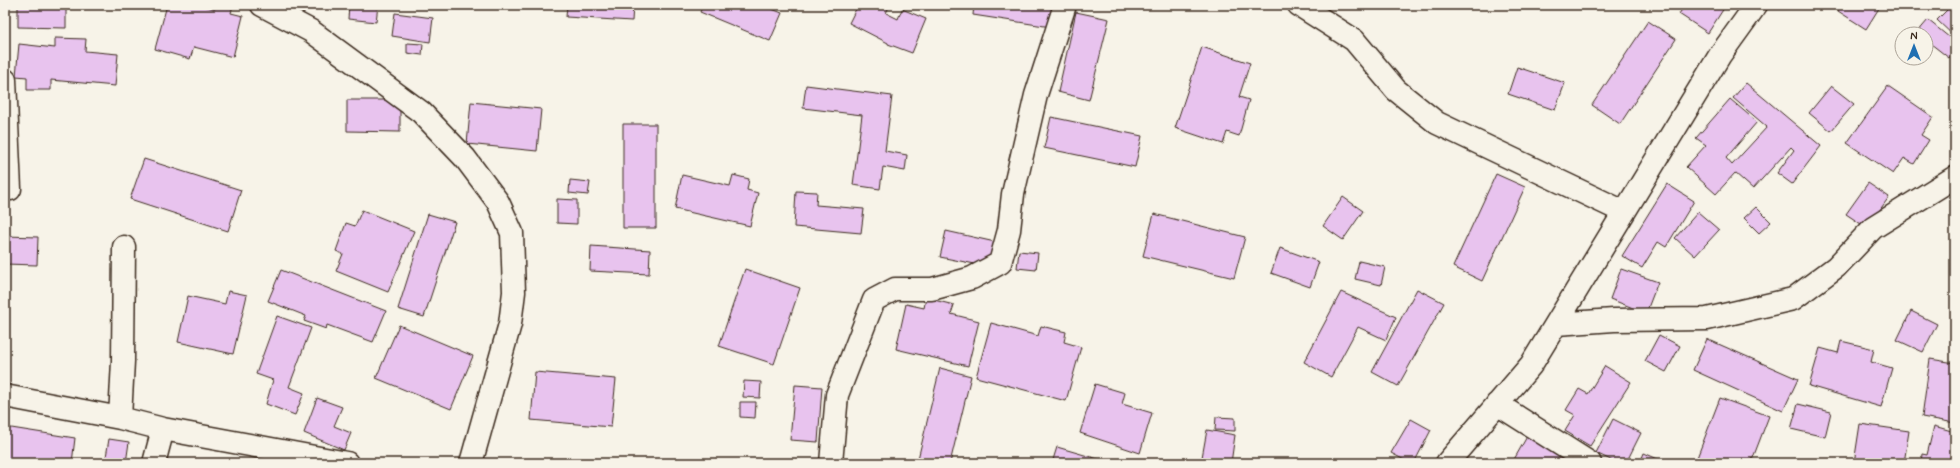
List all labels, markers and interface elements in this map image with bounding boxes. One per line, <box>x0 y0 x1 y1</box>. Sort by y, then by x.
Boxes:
north arrow <box>1894 26 1934 66</box>
text: N <box>1910 30 1918 44</box>

